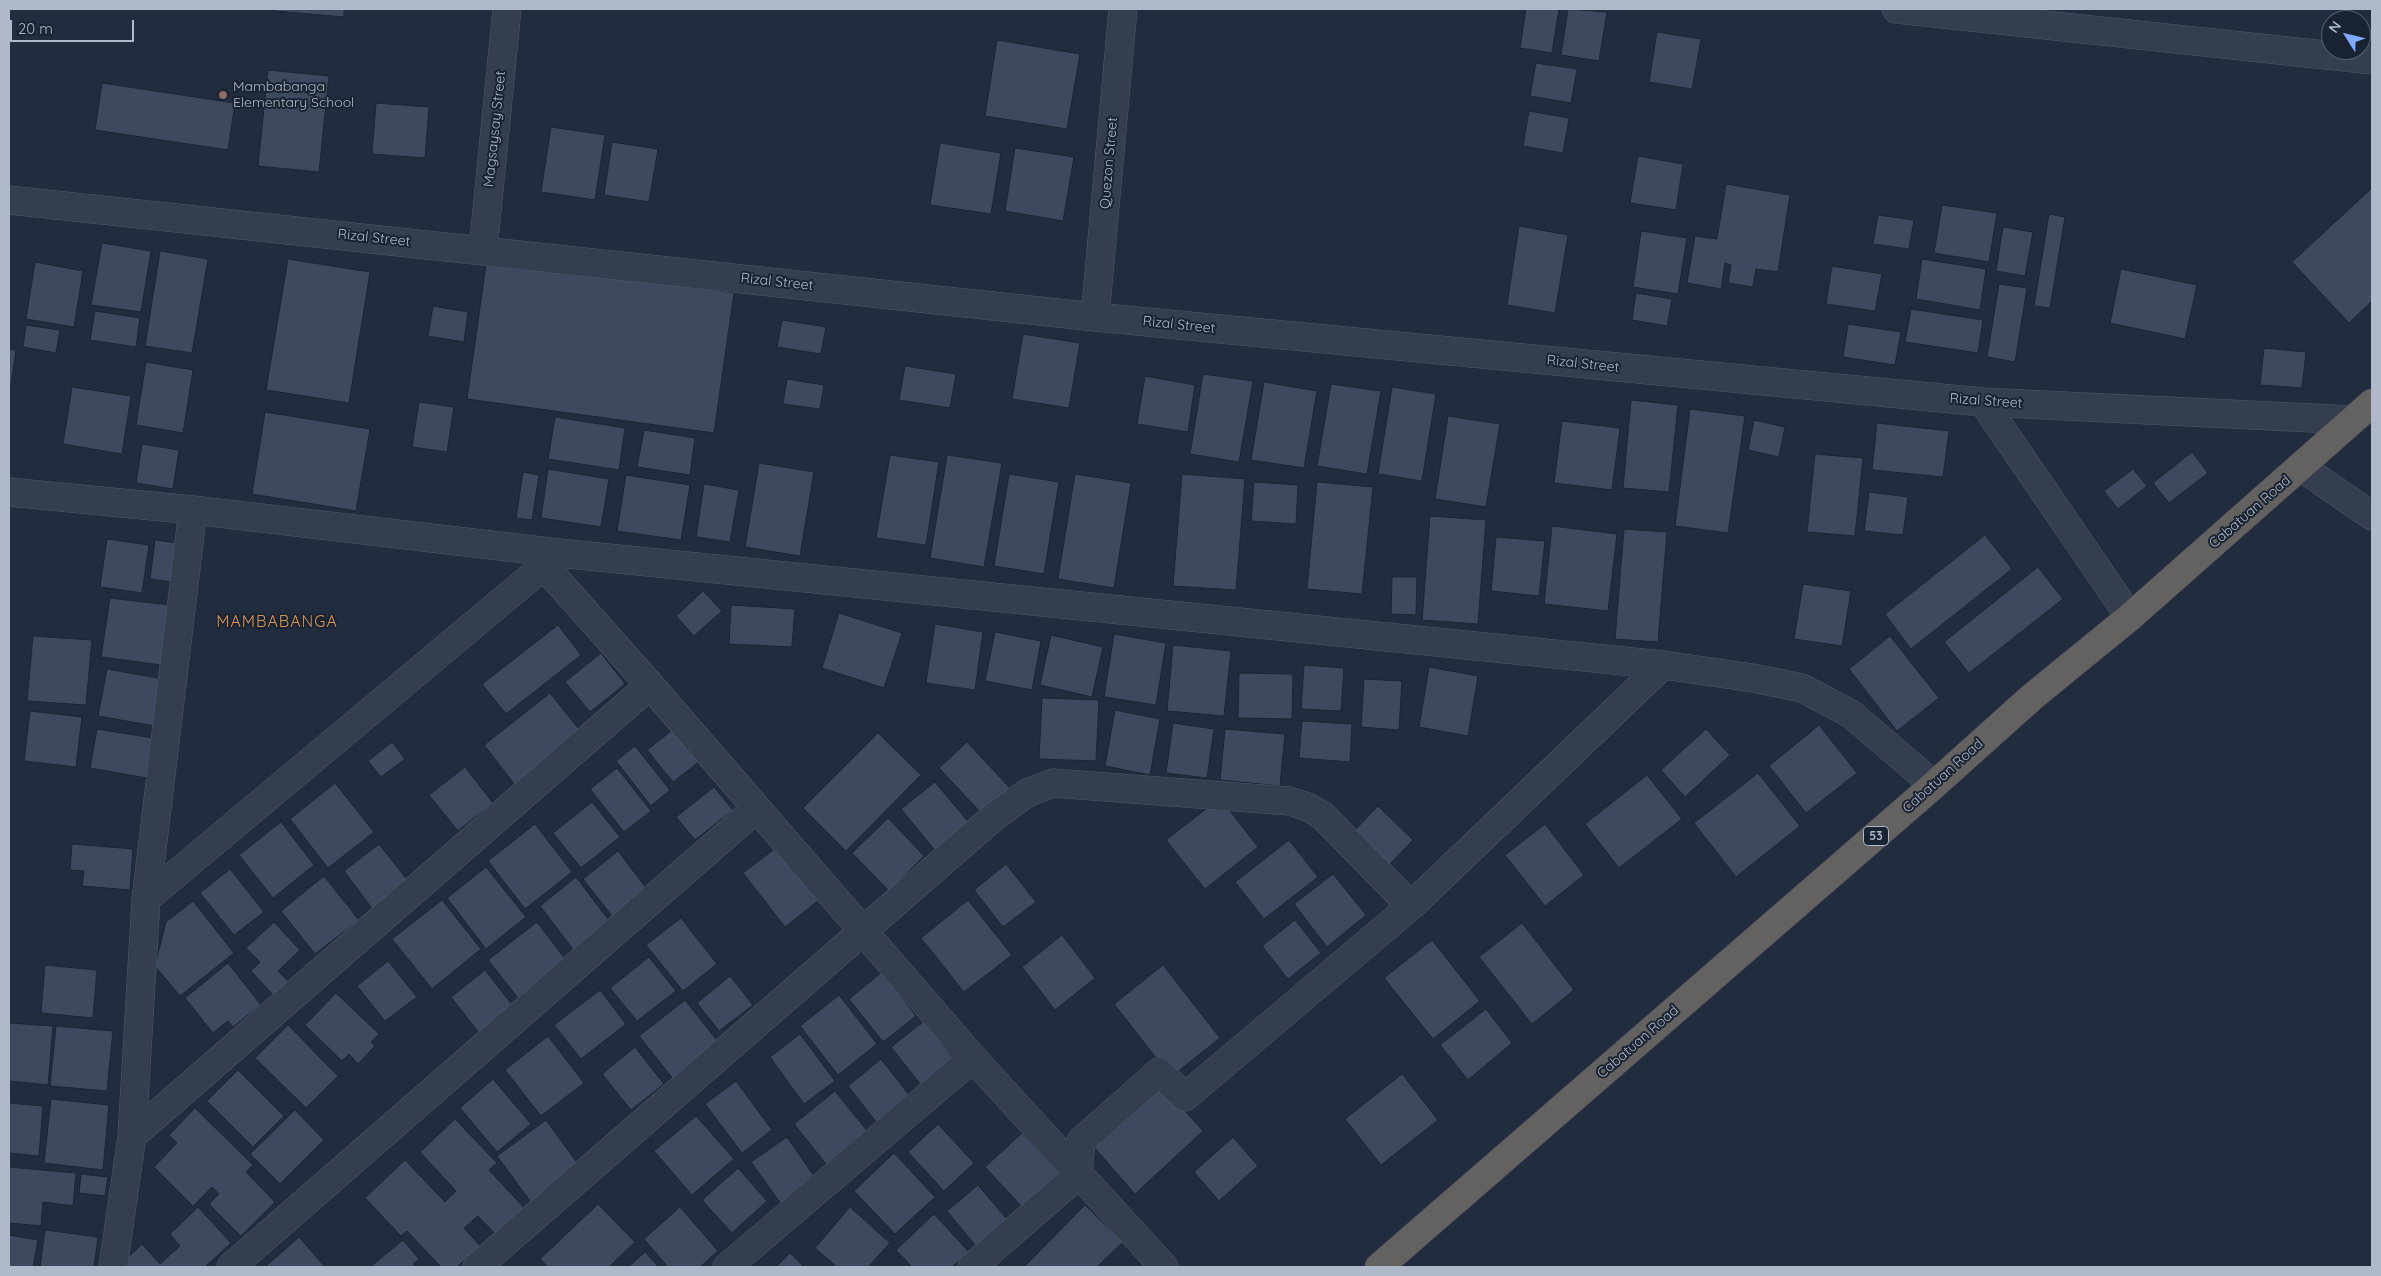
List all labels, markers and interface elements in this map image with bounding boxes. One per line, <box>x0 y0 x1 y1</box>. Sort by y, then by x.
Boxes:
scale bar <box>12 10 136 42</box>
north arrow <box>2321 10 2371 60</box>
text: N <box>2324 17 2345 36</box>
text: 20 m <box>18 19 53 38</box>
street label: Magsaysay Street <box>481 70 509 188</box>
place label: Mambabanga Elementary School <box>233 79 354 111</box>
marker: Mambabanga Elementary School <box>217 89 229 101</box>
street label: Quezon Street <box>1097 116 1121 210</box>
street label: Rizal Street <box>337 226 411 250</box>
street label: Rizal Street <box>740 270 814 294</box>
street label: Rizal Street <box>1142 313 1216 337</box>
street label: Rizal Street <box>1546 352 1620 376</box>
street label: Rizal Street <box>1949 390 2023 412</box>
street label: Cabatuan Road <box>2206 472 2294 552</box>
district label: MAMBABANGA <box>215 612 339 632</box>
street label: Cabatuan Road <box>1899 735 1987 817</box>
road number: 53 <box>1864 826 1888 846</box>
street label: Cabatuan Road <box>1594 1002 1682 1082</box>

